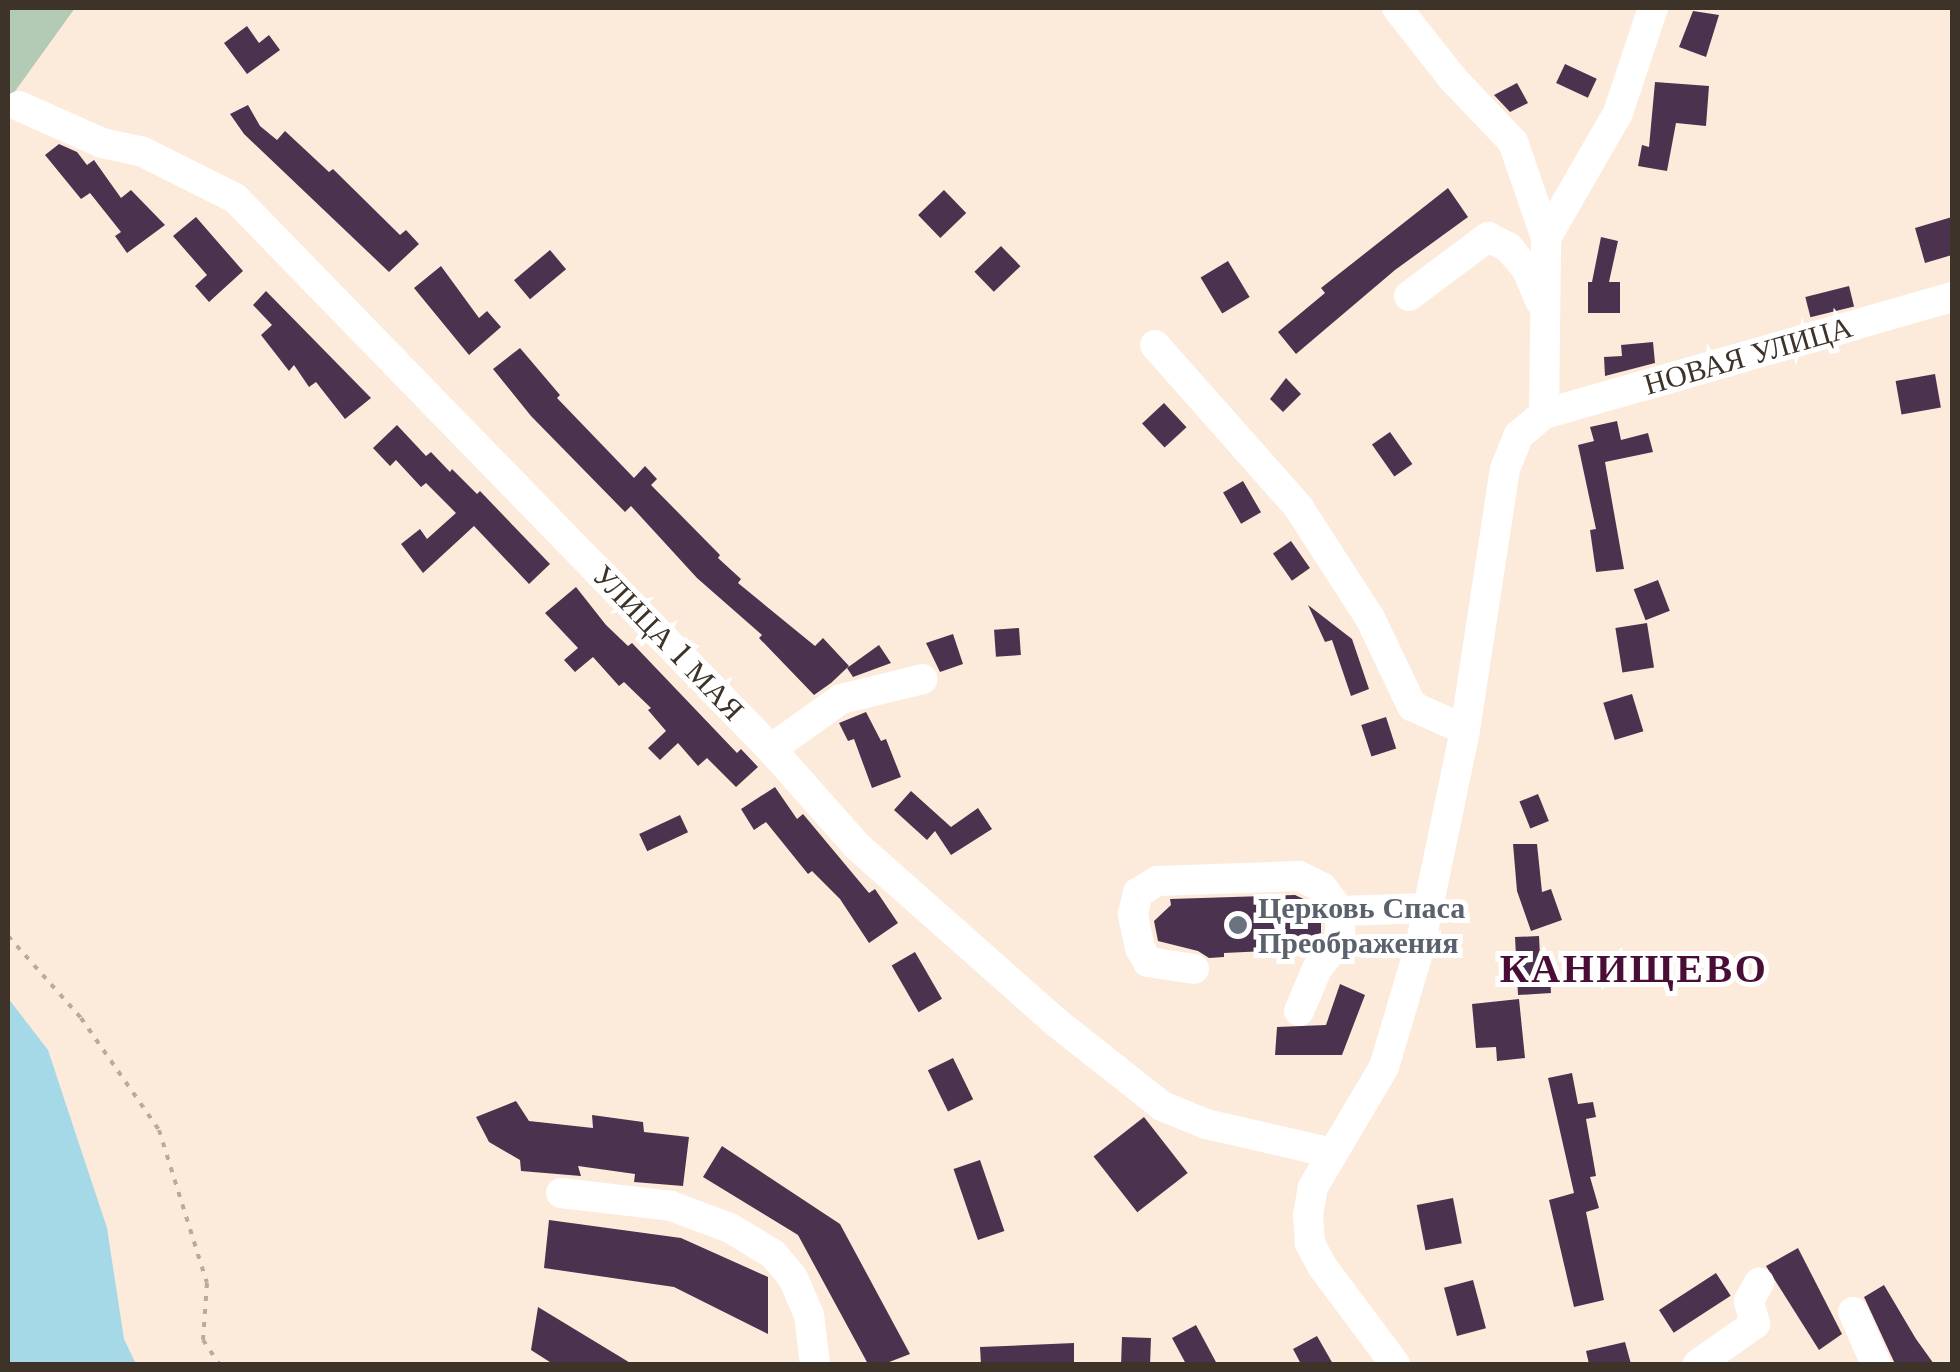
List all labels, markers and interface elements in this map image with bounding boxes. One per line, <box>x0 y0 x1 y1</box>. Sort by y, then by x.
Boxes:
street label: НОВАЯ УЛИЦА <box>1640 309 1856 403</box>
street label: УЛИЦА 1 МАЯ <box>585 558 751 728</box>
place label: Церковь Спаса Преображения <box>1258 890 1465 960</box>
marker: Церковь Спаса Преображения <box>1227 914 1249 936</box>
district label: КАНИЩЕВО <box>1500 944 1768 992</box>

